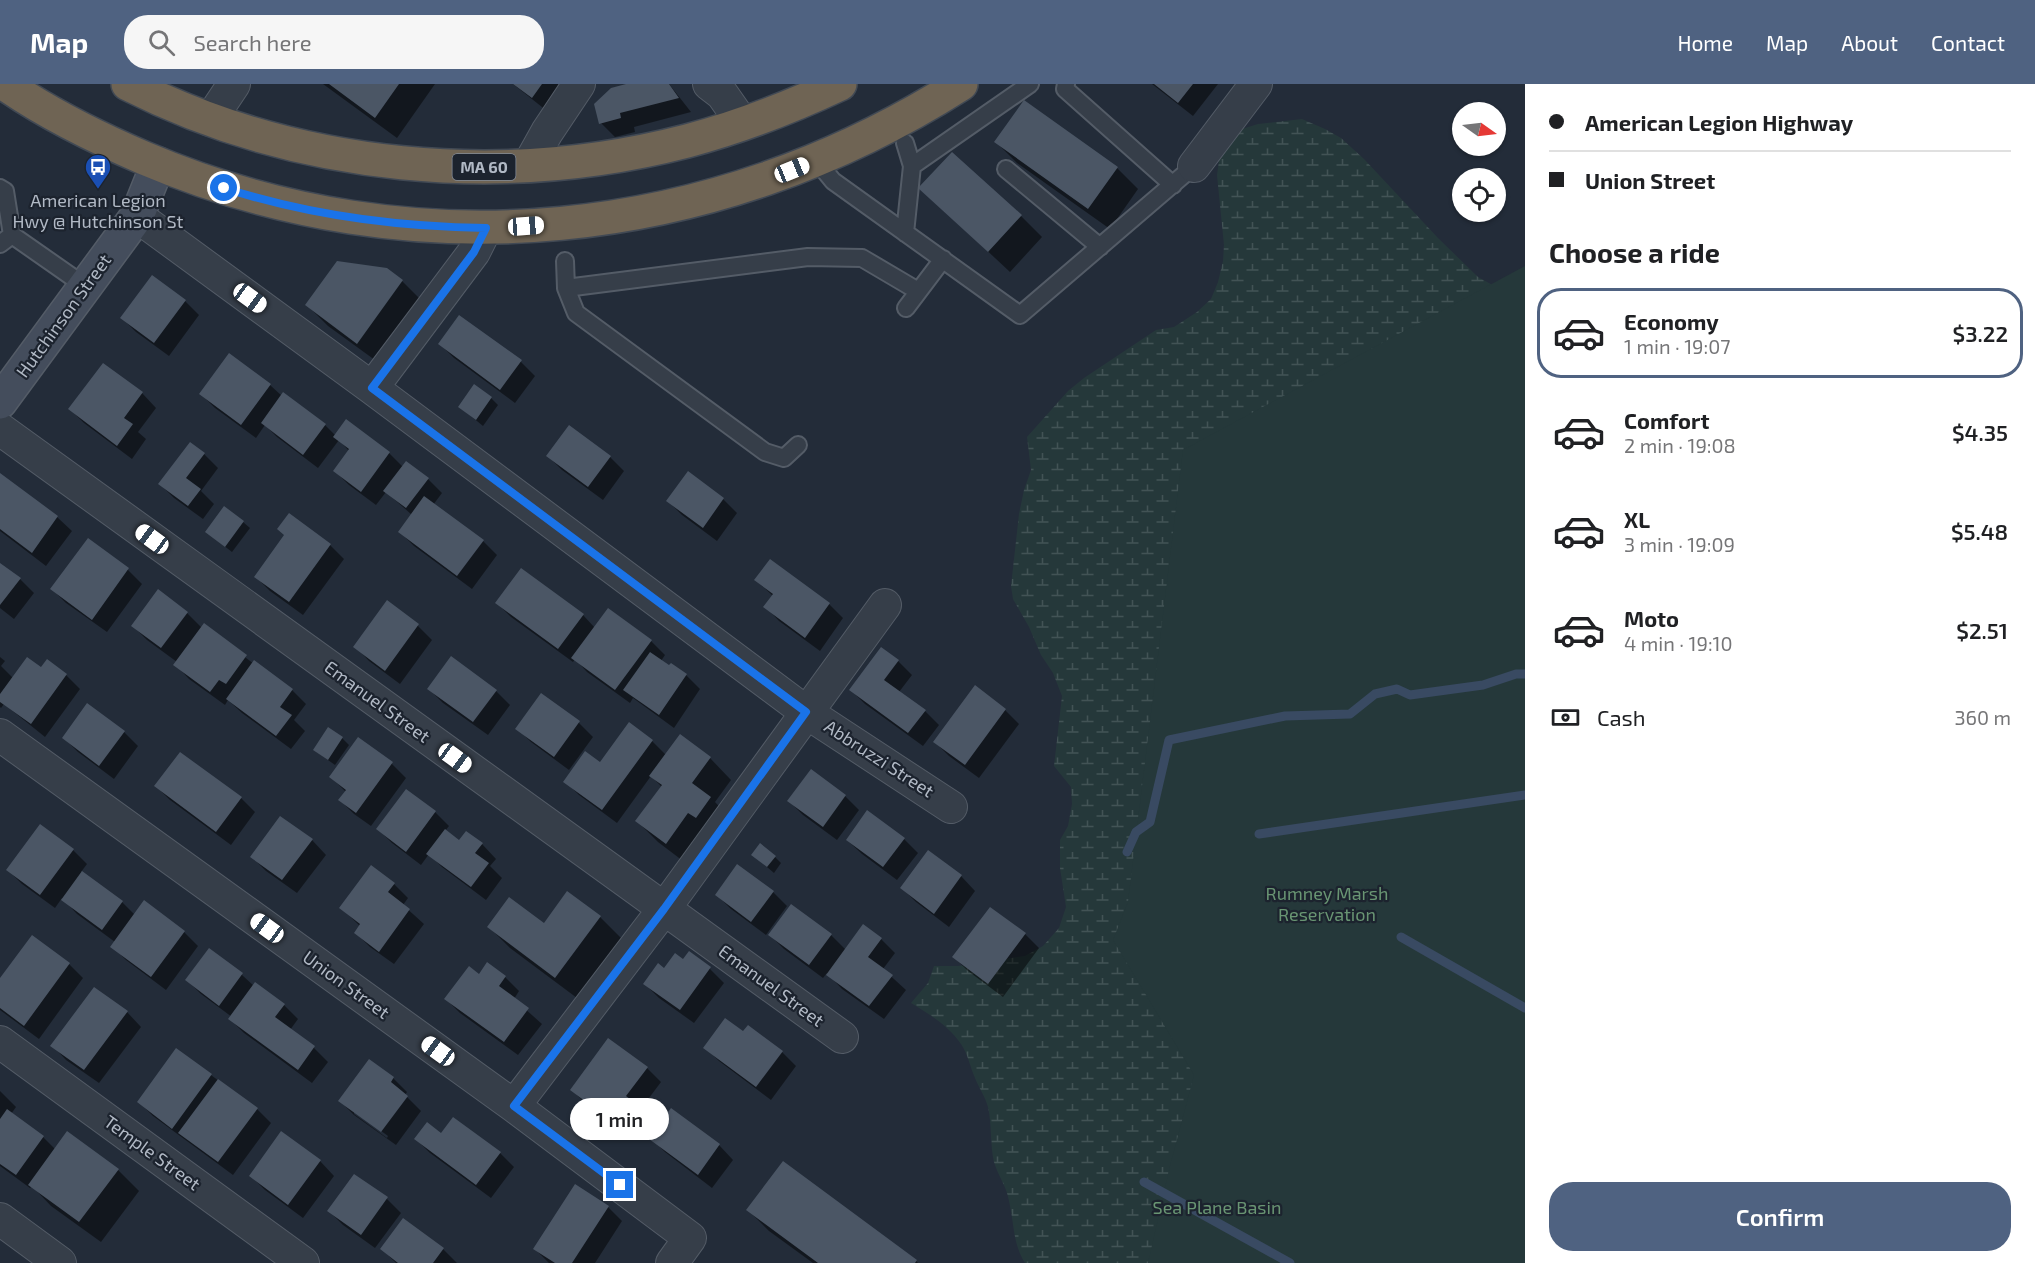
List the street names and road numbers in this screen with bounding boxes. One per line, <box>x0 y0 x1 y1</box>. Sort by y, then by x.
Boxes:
road number: MA 60 <box>452 154 516 180</box>
street label: Hutchinson Street <box>11 249 115 381</box>
street label: Emanuel Street <box>321 656 435 747</box>
street label: Abbruzzi Street <box>821 715 939 802</box>
street label: Emanuel Street <box>715 940 829 1031</box>
street label: Union Street <box>299 945 394 1023</box>
street label: Temple Street <box>100 1110 205 1194</box>

